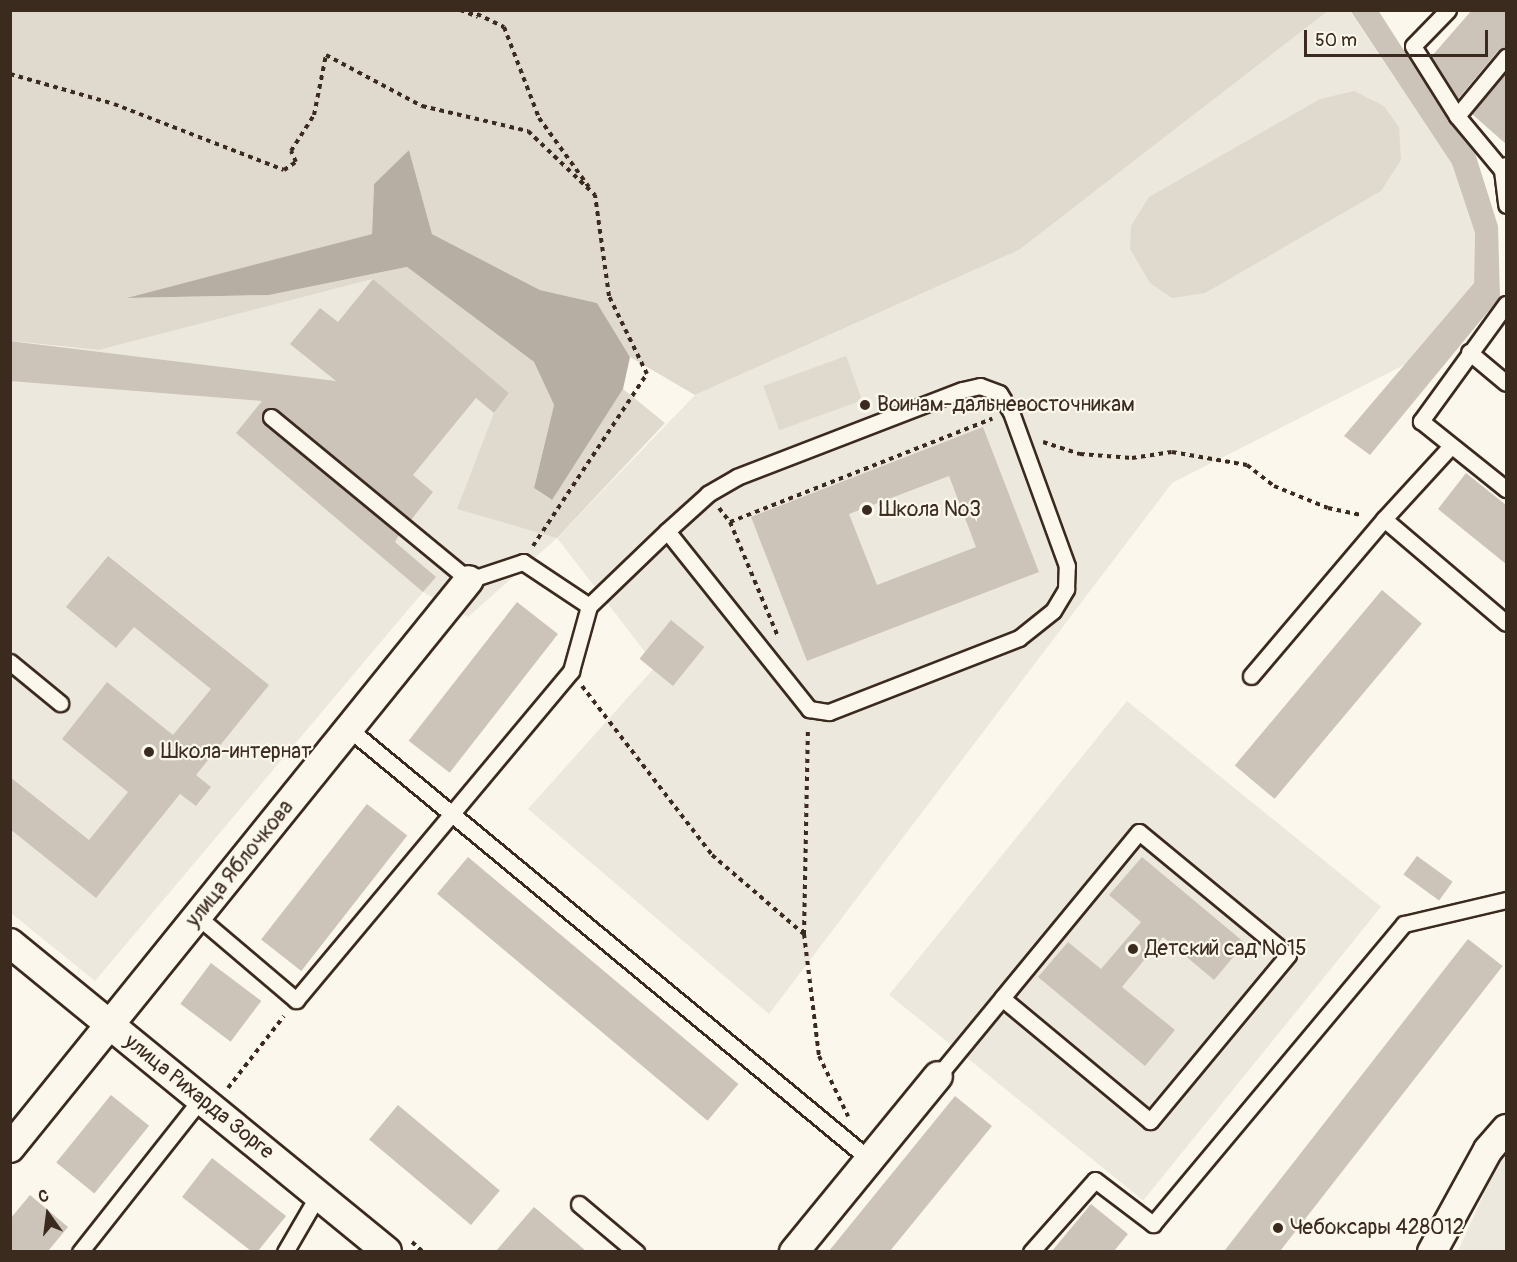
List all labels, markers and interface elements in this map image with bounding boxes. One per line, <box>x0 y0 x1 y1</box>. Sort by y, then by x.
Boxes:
scale bar <box>1307 18 1492 56</box>
text: 50 m <box>1315 29 1357 52</box>
place label: Воинам-дальневосточникам <box>877 392 1135 418</box>
marker: Воинам-дальневосточникам <box>858 398 872 412</box>
place label: Школа №3 <box>879 497 981 523</box>
marker: Школа №3 <box>860 503 874 517</box>
place label: Школа-интернат <box>161 739 311 765</box>
marker: Школа-интернат <box>142 745 156 759</box>
street label: улица Яблочкова <box>181 795 299 933</box>
place label: Детский сад №15 <box>1145 936 1307 962</box>
marker: Детский сад №15 <box>1126 942 1140 956</box>
street label: улица Рихарда Зорге <box>119 1029 279 1165</box>
north arrow <box>18 1184 78 1244</box>
text: С <box>36 1186 51 1207</box>
place label: Чебоксары 428012 <box>1290 1215 1464 1241</box>
marker: Чебоксары 428012 <box>1271 1221 1285 1235</box>

